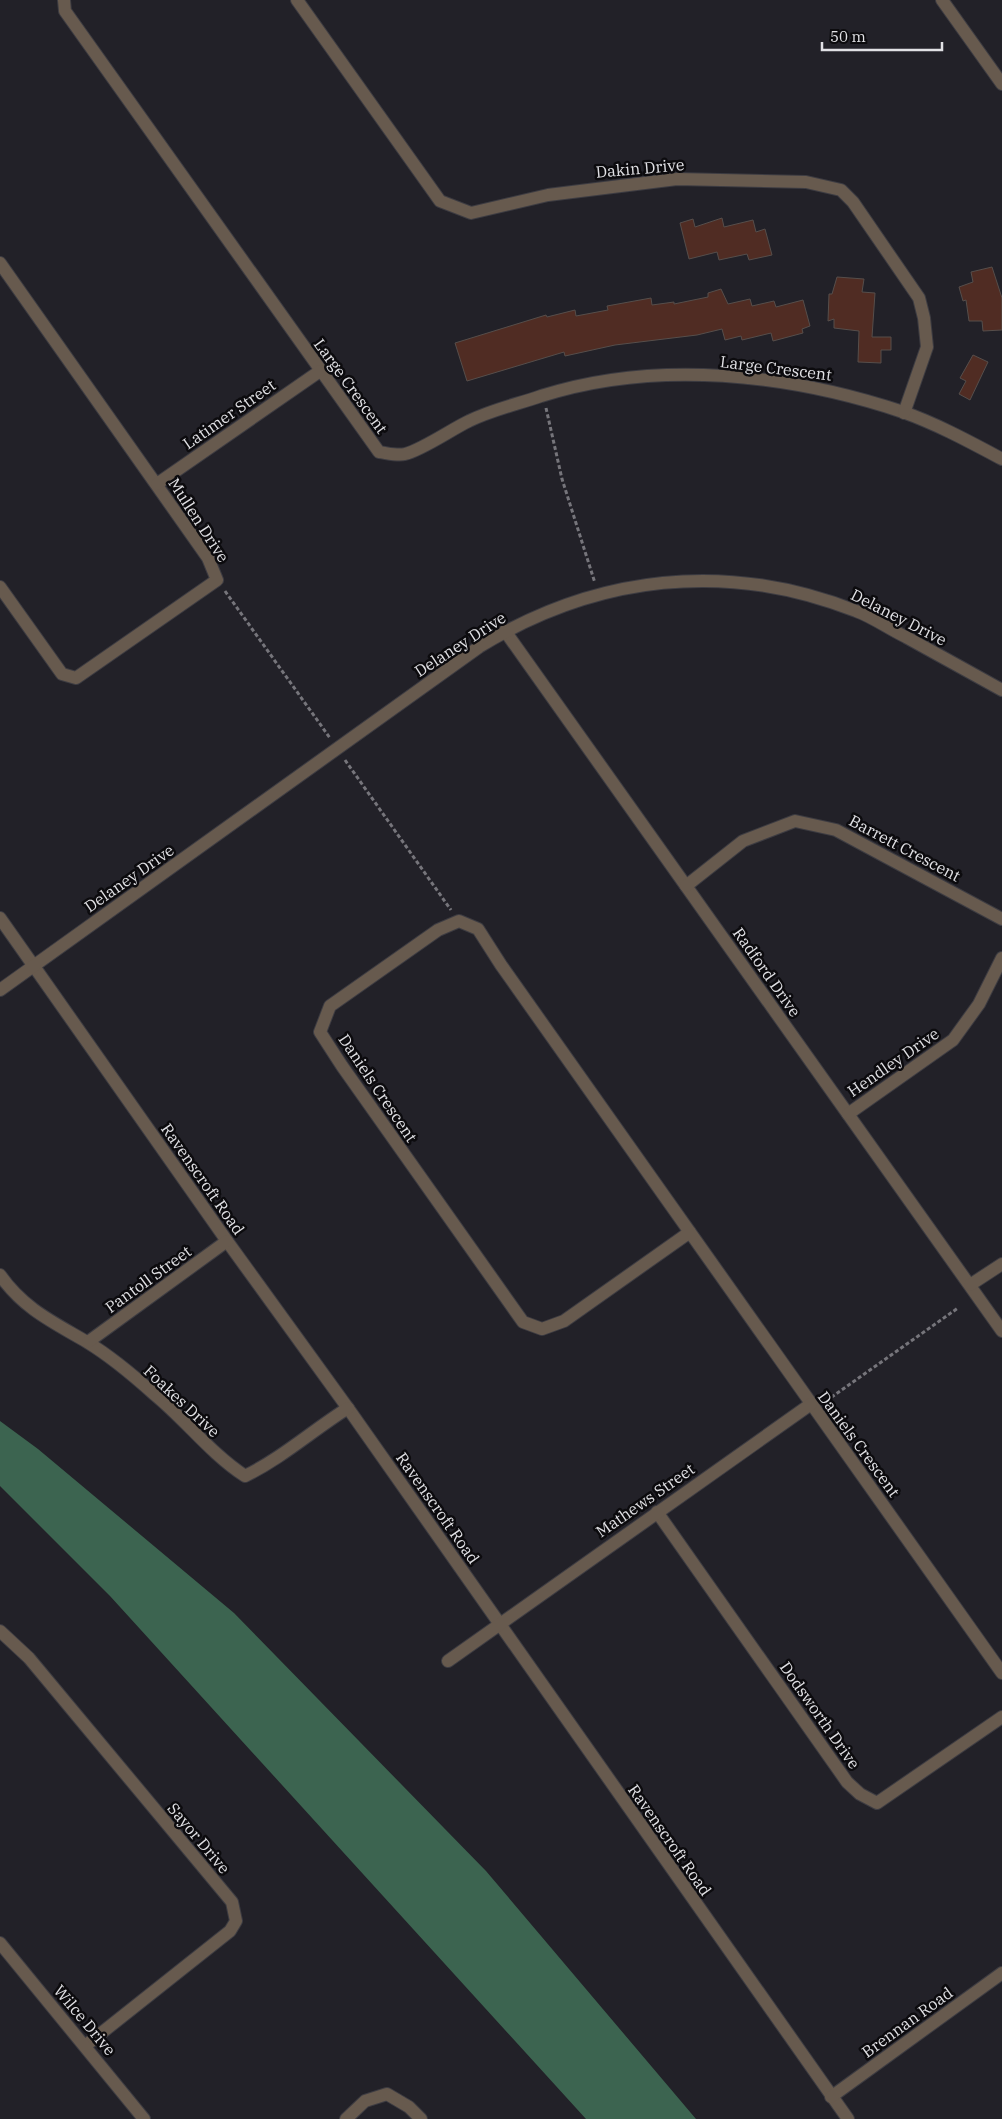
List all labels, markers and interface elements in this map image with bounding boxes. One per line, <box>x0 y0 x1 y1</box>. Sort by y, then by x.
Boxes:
scale bar <box>822 20 942 52</box>
text: 50 m <box>830 27 866 46</box>
street label: Dakin Drive <box>595 154 685 182</box>
street label: Large Crescent <box>310 335 392 438</box>
street label: Large Crescent <box>719 351 833 385</box>
street label: Latimer Street <box>179 375 279 453</box>
street label: Mullen Drive <box>164 474 234 566</box>
street label: Delaney Drive <box>848 584 950 650</box>
street label: Delaney Drive <box>411 607 509 681</box>
street label: Barrett Crescent <box>846 810 964 886</box>
street label: Delaney Drive <box>80 840 178 916</box>
street label: Radford Drive <box>729 923 805 1021</box>
street label: Hendley Drive <box>843 1023 943 1101</box>
street label: Daniels Crescent <box>334 1030 422 1146</box>
street label: Ravenscroft Road <box>157 1119 249 1239</box>
street label: Pantoll Street <box>101 1241 195 1317</box>
street label: Foakes Drive <box>140 1361 224 1441</box>
street label: Daniels Crescent <box>814 1387 904 1501</box>
street label: Ravenscroft Road <box>392 1448 484 1568</box>
street label: Mathews Street <box>592 1458 698 1541</box>
street label: Dodsworth Drive <box>776 1658 864 1772</box>
street label: Ravenscroft Road <box>624 1780 716 1900</box>
street label: Sayor Drive <box>164 1798 234 1878</box>
street label: Wilce Drive <box>50 1981 120 2059</box>
street label: Brennan Road <box>858 1982 957 2062</box>

